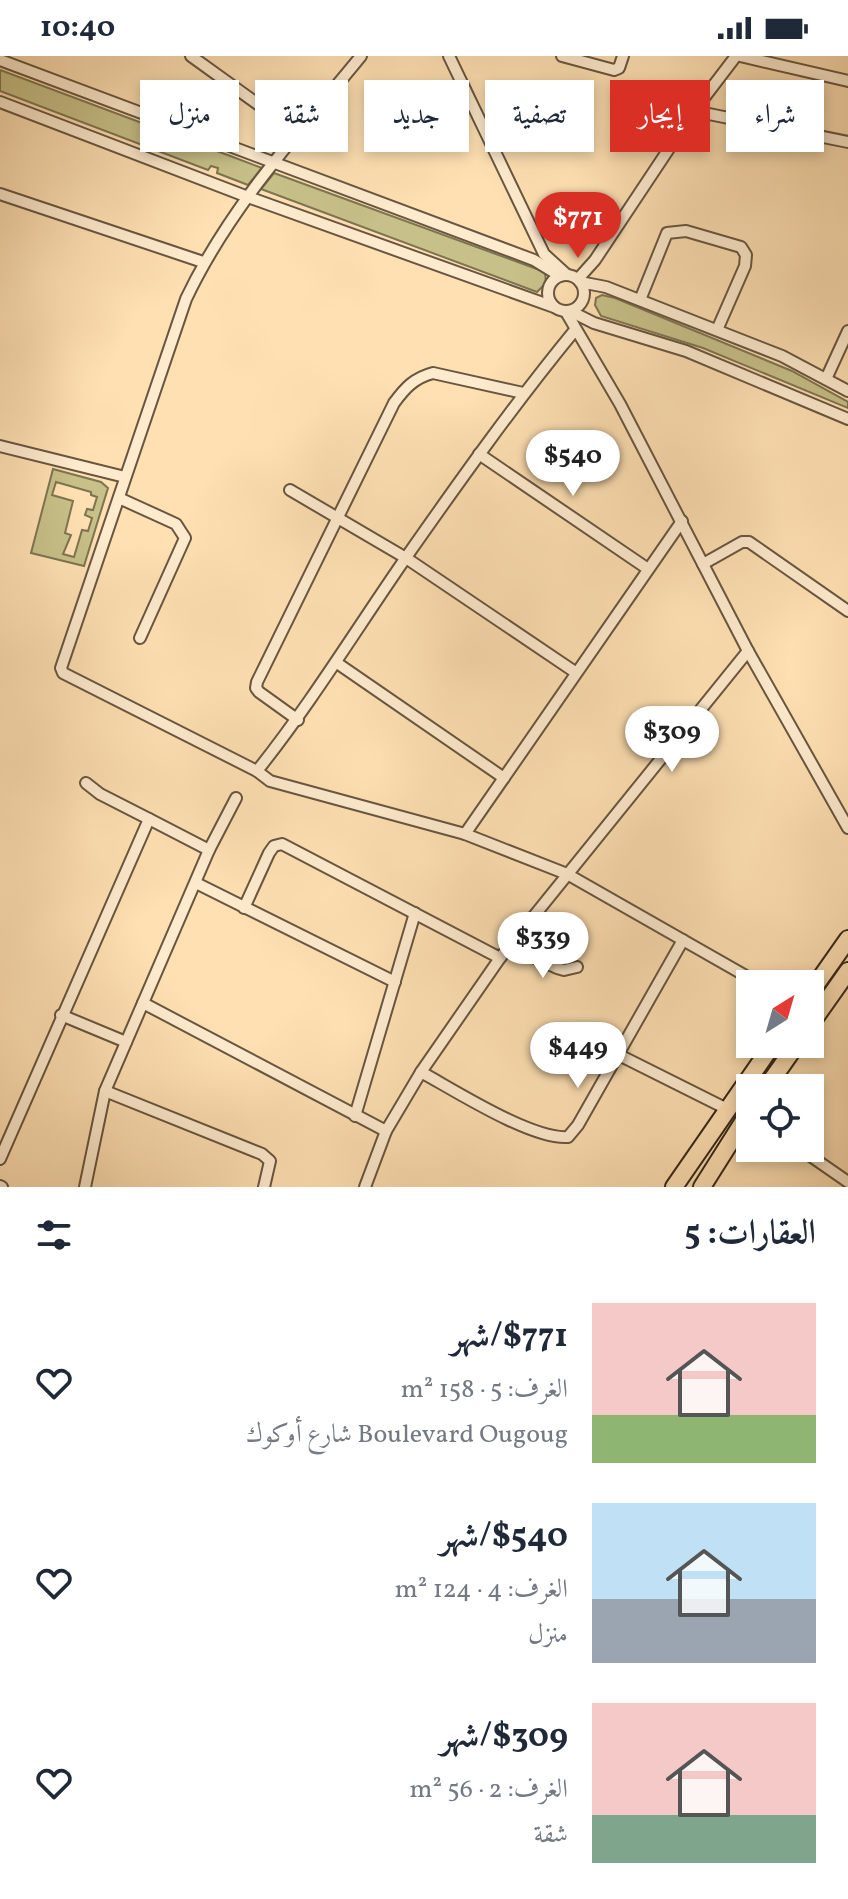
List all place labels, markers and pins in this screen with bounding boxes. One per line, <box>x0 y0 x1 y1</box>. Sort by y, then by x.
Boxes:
pin: $771 <box>531 192 625 260</box>
pin: $540 <box>526 430 620 498</box>
pin: $309 <box>625 706 719 774</box>
pin: $339 <box>496 912 590 980</box>
pin: $449 <box>531 1022 625 1090</box>

